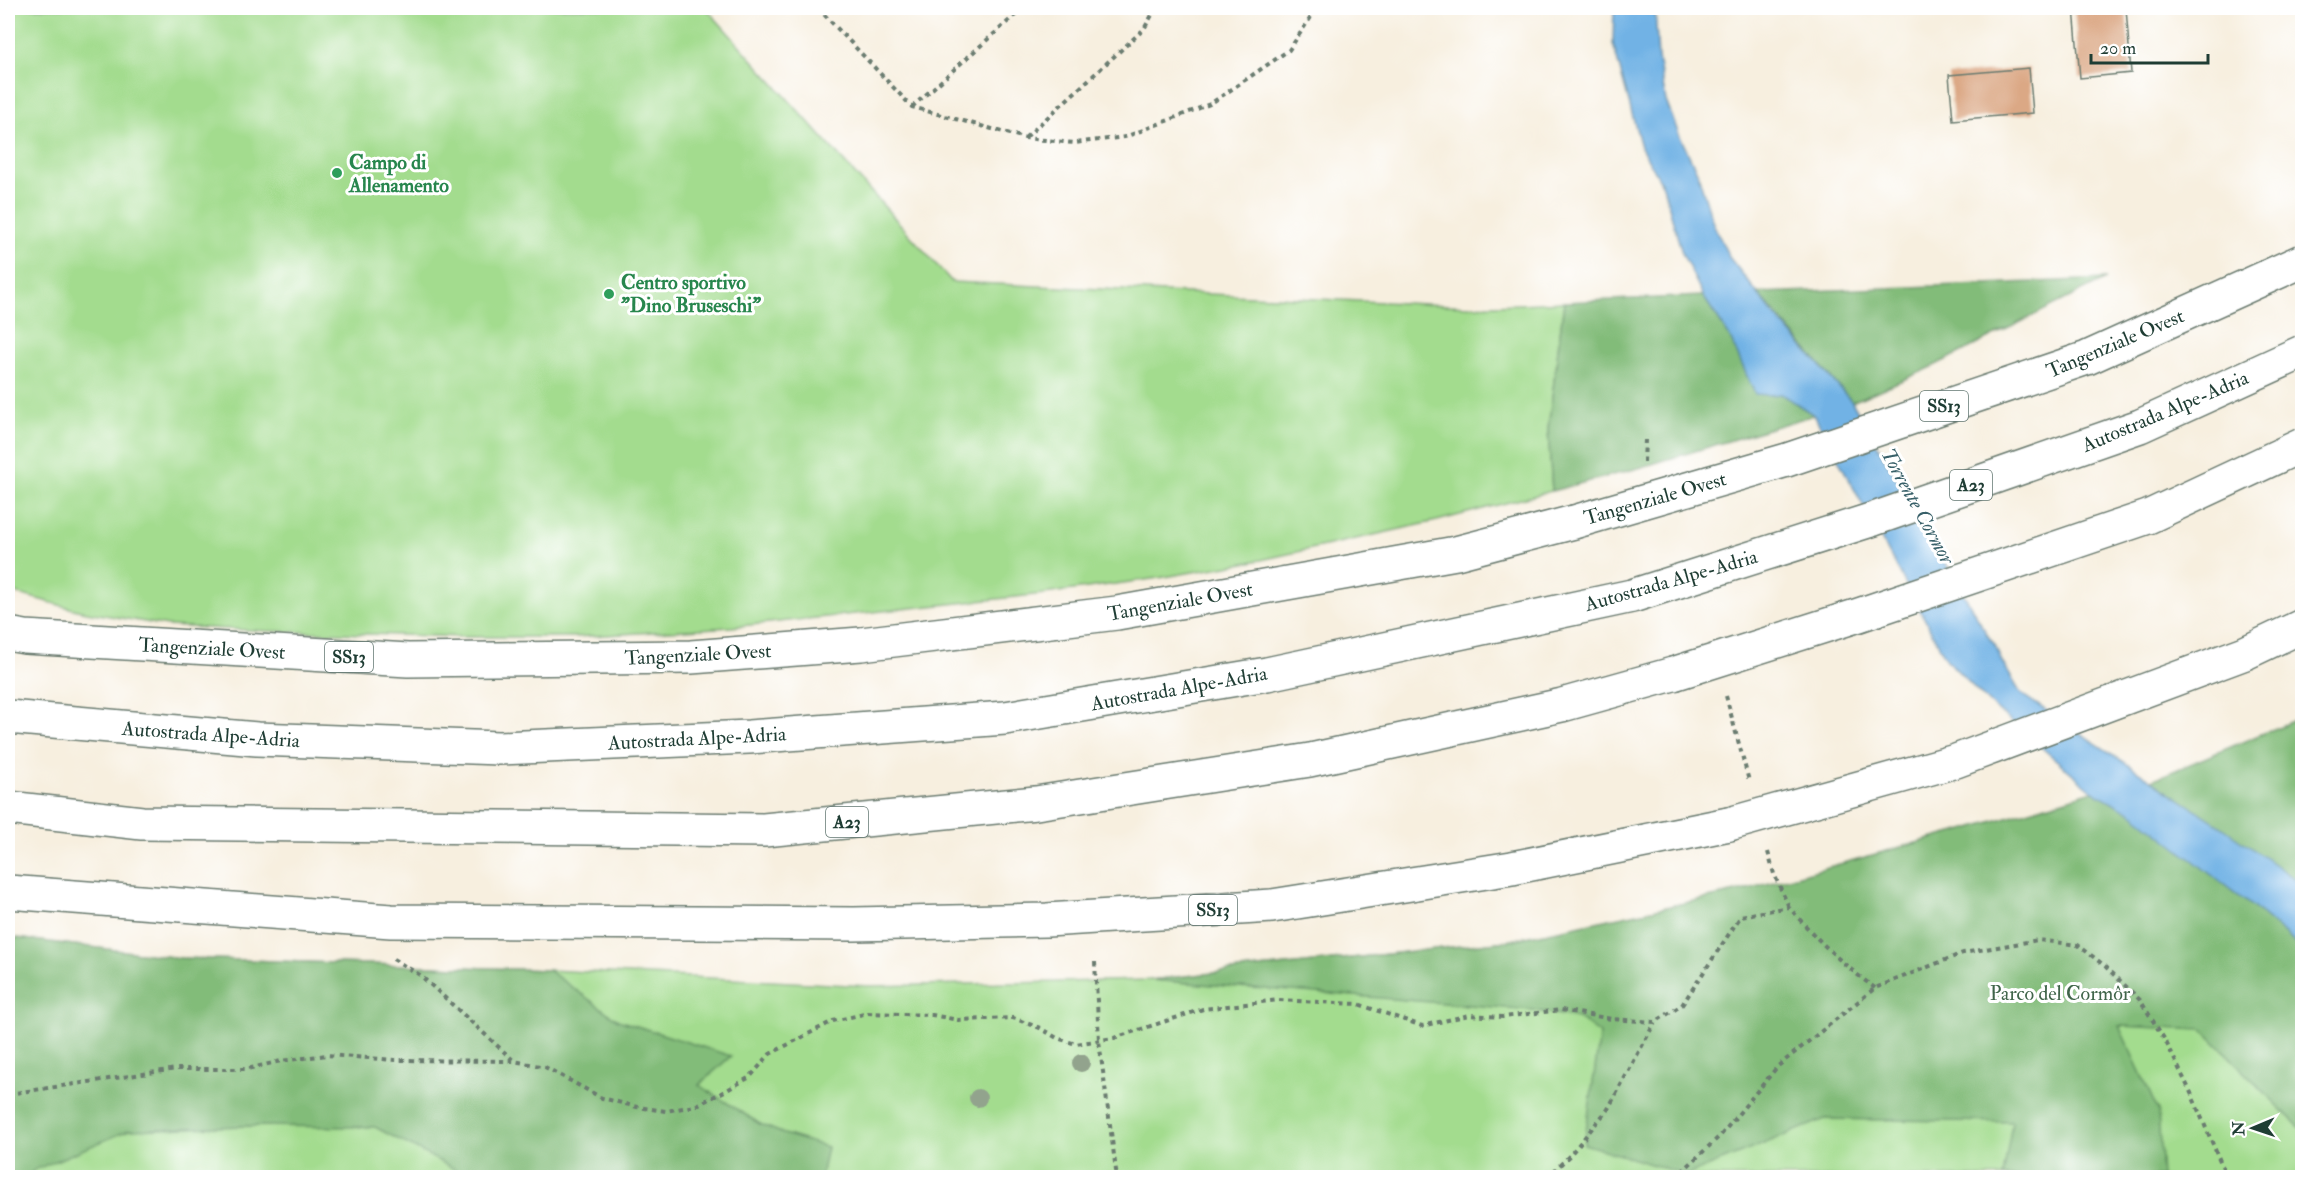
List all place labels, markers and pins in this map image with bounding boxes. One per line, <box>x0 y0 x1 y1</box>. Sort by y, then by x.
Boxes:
place label: Campo di Allenamento <box>348 150 449 198</box>
marker: Campo di Allenamento <box>330 166 344 180</box>
place label: Centro sportivo "Dino Bruseschi" <box>621 270 761 318</box>
marker: Centro sportivo "Dino Bruseschi" <box>602 287 616 301</box>

